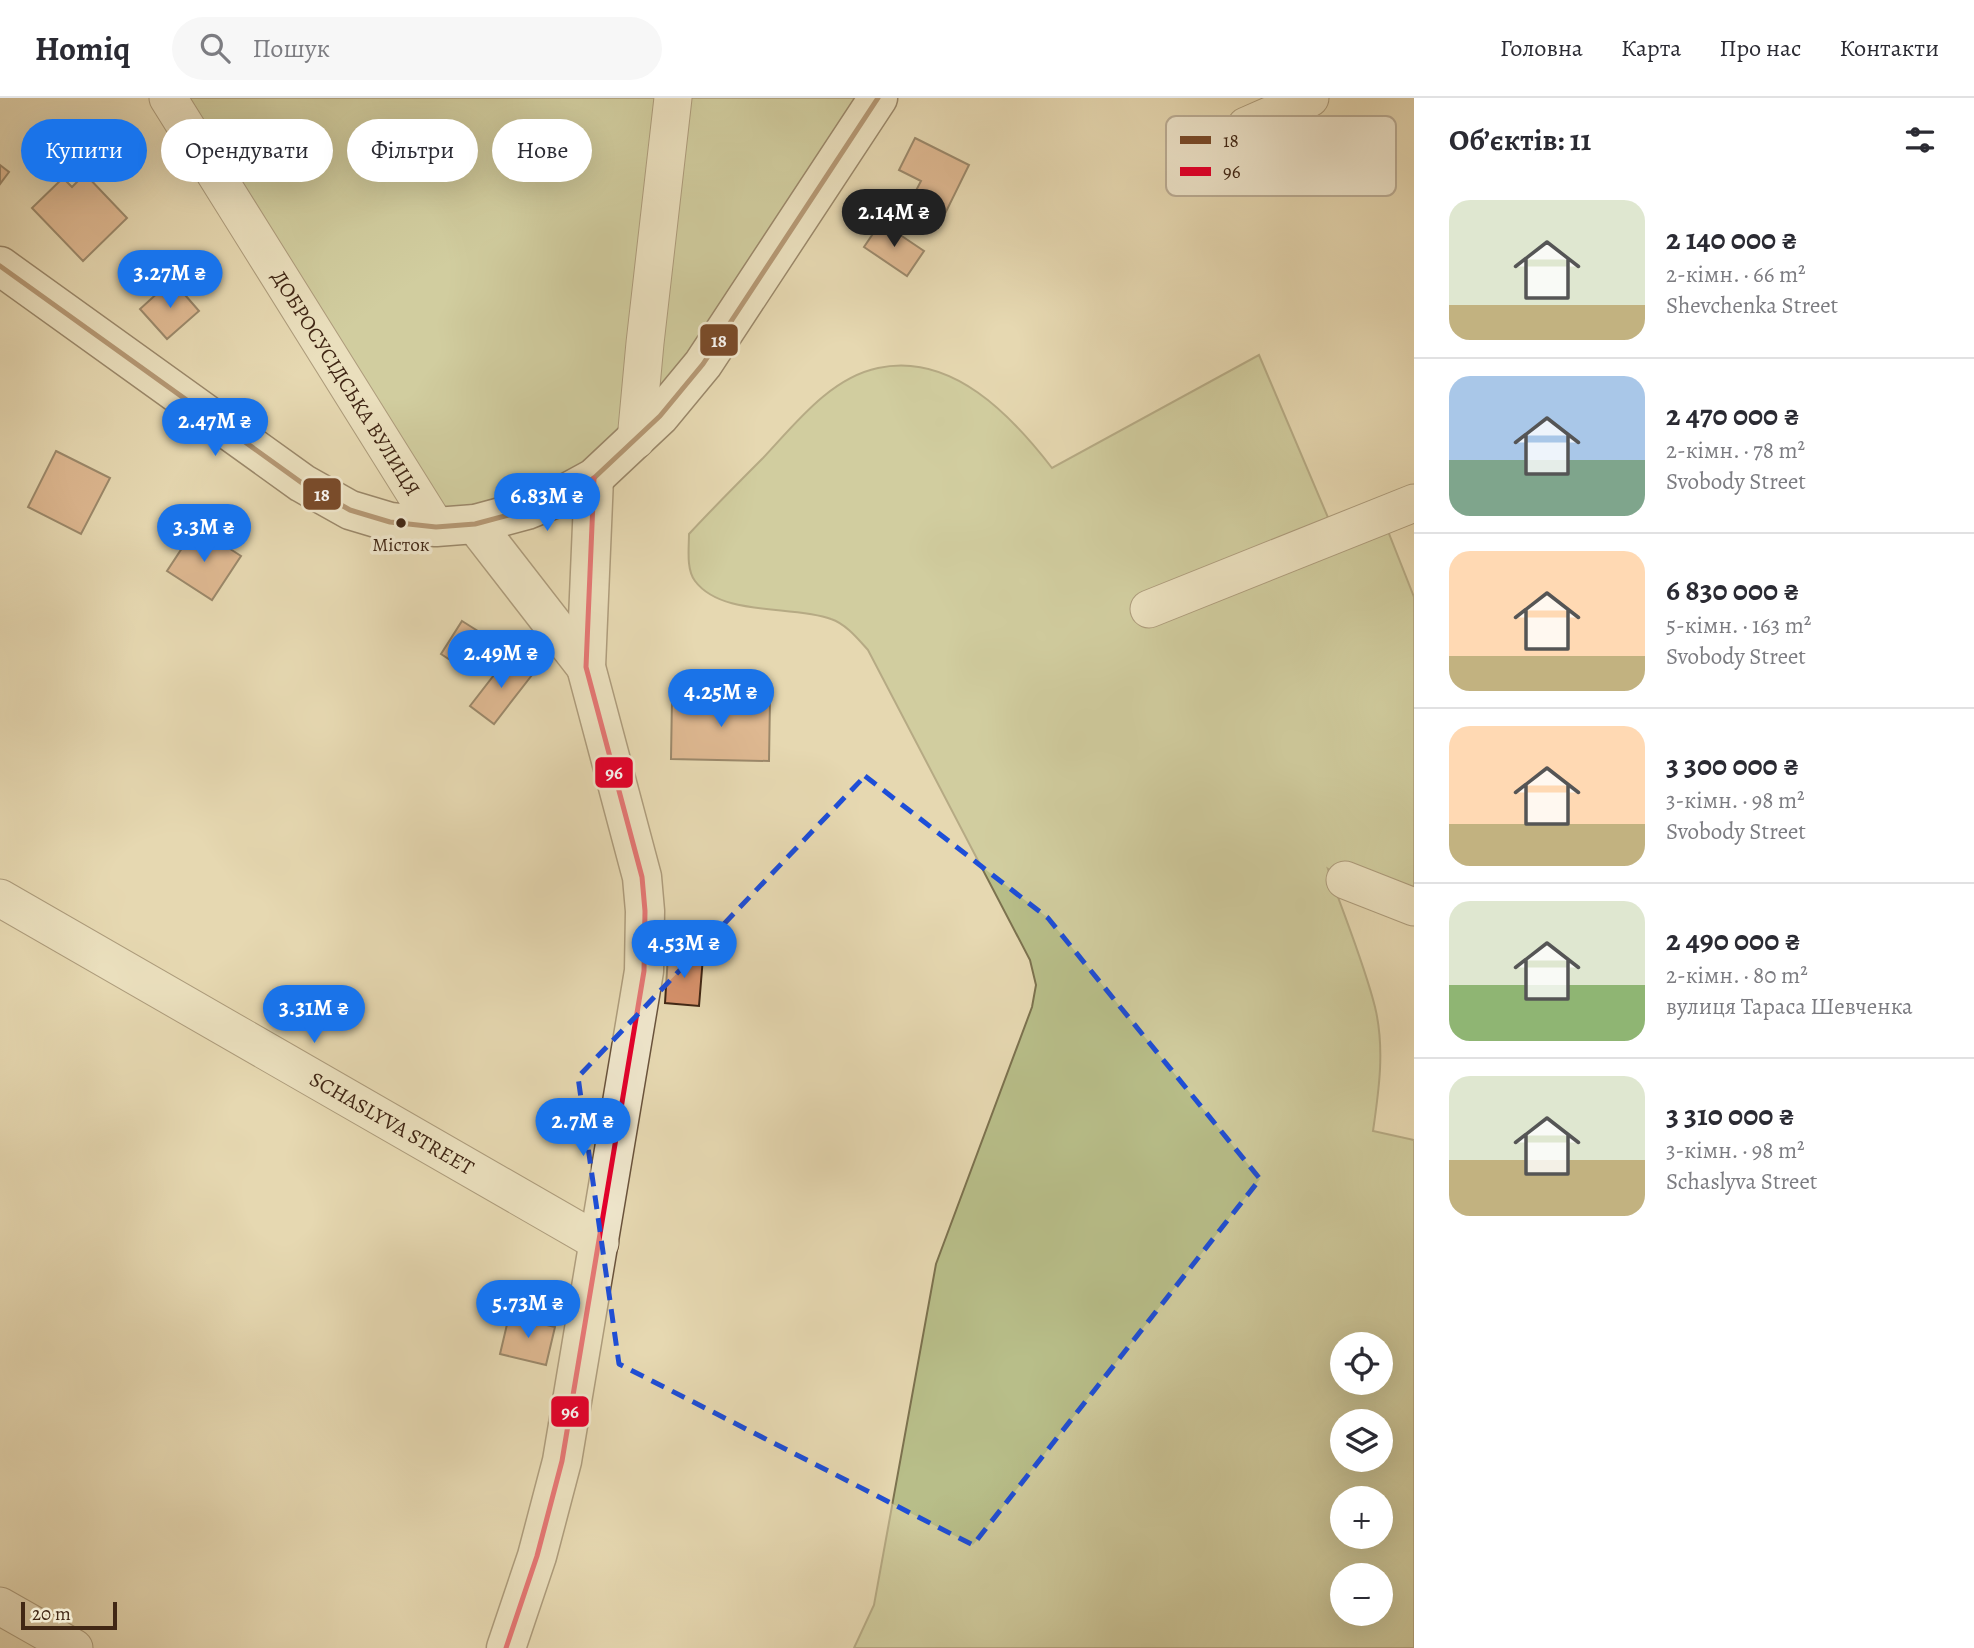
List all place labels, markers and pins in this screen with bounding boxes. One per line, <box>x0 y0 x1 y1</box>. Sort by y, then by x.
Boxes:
pin: 2.14M ₴ <box>829 190 959 249</box>
pin: 3.27M ₴ <box>105 250 235 310</box>
pin: 2.47M ₴ <box>150 398 280 458</box>
pin: 6.83M ₴ <box>482 474 612 533</box>
pin: 3.3M ₴ <box>147 504 261 564</box>
marker: Місток <box>394 516 408 530</box>
place label: Місток <box>372 532 430 558</box>
pin: 2.49M ₴ <box>436 630 566 690</box>
pin: 4.25M ₴ <box>656 670 786 729</box>
pin: 4.53M ₴ <box>619 920 749 980</box>
pin: 3.31M ₴ <box>249 986 379 1045</box>
pin: 2.7M ₴ <box>526 1098 640 1158</box>
pin: 5.73M ₴ <box>463 1280 593 1340</box>

